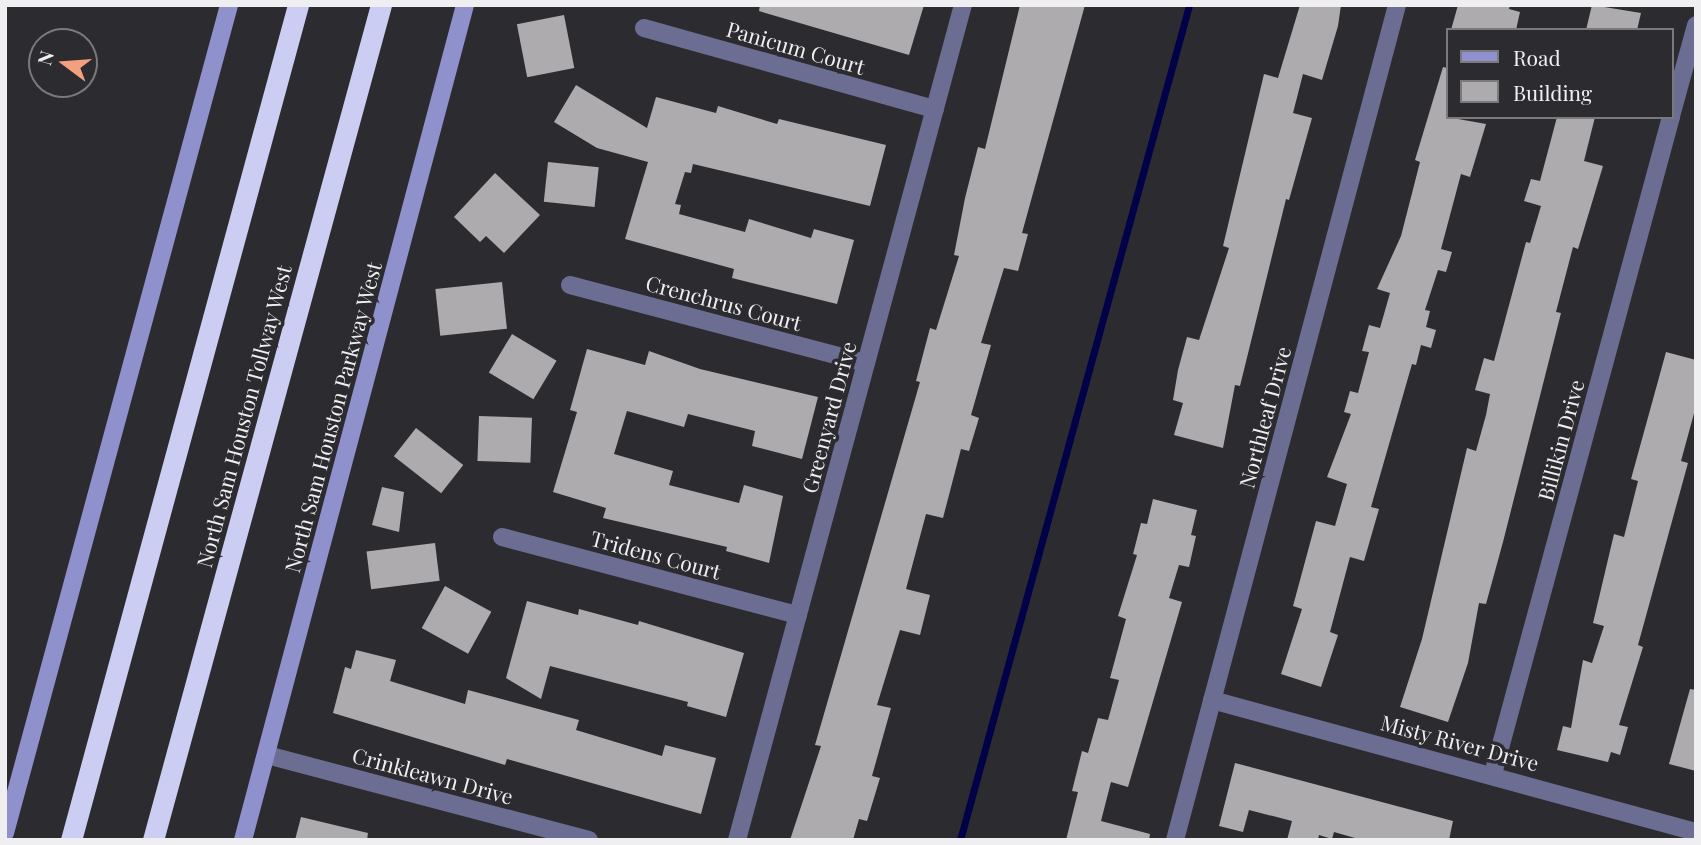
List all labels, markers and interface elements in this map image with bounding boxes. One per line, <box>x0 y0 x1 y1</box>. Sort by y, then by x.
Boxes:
street label: Panicum Court <box>724 15 868 79</box>
north arrow <box>28 28 98 98</box>
legend <box>1446 28 1673 119</box>
text: Road <box>1513 43 1561 71</box>
text: N <box>30 48 59 68</box>
text: Building <box>1513 78 1592 106</box>
street label: North Sam Houston Parkway West <box>278 258 386 576</box>
street label: North Sam Houston Tollway West <box>190 261 296 571</box>
street label: Crenchrus Court <box>643 269 805 335</box>
street label: Greenyard Drive <box>796 338 860 496</box>
street label: Northleaf Drive <box>1233 343 1295 491</box>
street label: Billikin Drive <box>1532 377 1588 503</box>
street label: Tridens Court <box>588 525 724 583</box>
street label: Misty River Drive <box>1378 709 1542 775</box>
street label: Crinkleawn Drive <box>350 741 516 809</box>

